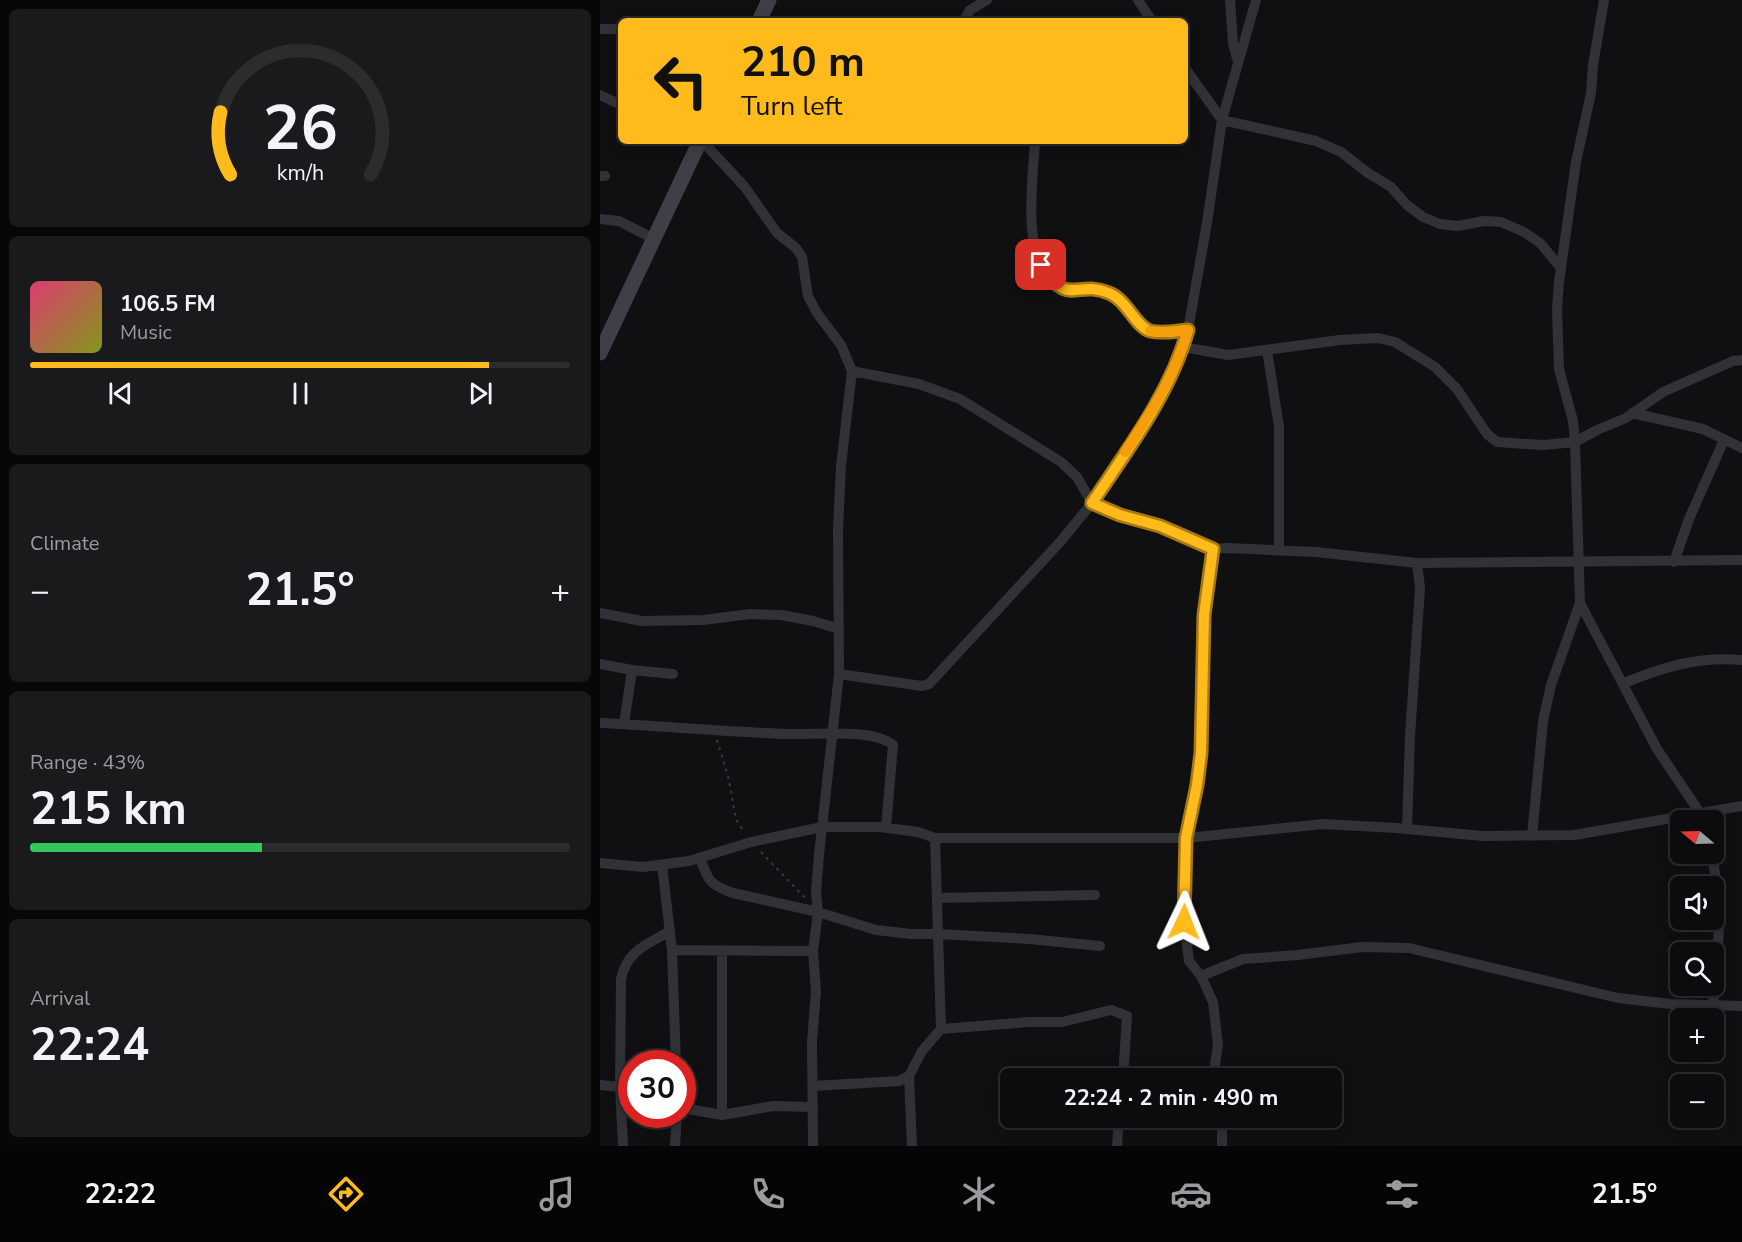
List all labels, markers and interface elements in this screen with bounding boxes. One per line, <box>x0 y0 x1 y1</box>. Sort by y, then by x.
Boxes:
text: 210 m <box>741 34 865 91</box>
icon: left <box>642 42 720 120</box>
text: 26 <box>263 86 337 171</box>
text: Turn left <box>741 88 842 125</box>
text: km/h <box>276 159 324 189</box>
pin <box>1015 239 1066 290</box>
icon: arrive <box>1024 248 1057 281</box>
text: 106.5 FM <box>120 289 216 319</box>
text: Music <box>120 319 172 346</box>
icon: previous <box>104 377 137 410</box>
icon: pause <box>284 377 317 410</box>
icon: next <box>464 377 497 410</box>
text: Climate <box>30 530 99 557</box>
text: 21.5° <box>245 560 355 621</box>
text: − <box>30 569 50 614</box>
text: + <box>550 569 570 614</box>
text: Range · 43% <box>30 749 145 776</box>
text: 215 km <box>30 779 187 840</box>
north arrow <box>1670 810 1724 864</box>
map controls <box>1670 810 1724 1128</box>
button: sound <box>1670 876 1724 930</box>
position arrow <box>1152 890 1216 954</box>
button: search <box>1670 942 1724 996</box>
text: Arrival <box>30 985 90 1012</box>
button: + <box>1670 1008 1724 1062</box>
text: 22:24 <box>30 1015 149 1076</box>
speed limit sign: 30 <box>618 1050 696 1128</box>
button: − <box>1670 1074 1724 1128</box>
text: 22:24 · 2 min · 490 m <box>1064 1083 1278 1113</box>
icon: directions <box>325 1173 367 1215</box>
icon: music <box>536 1173 578 1215</box>
icon: phone <box>747 1173 789 1215</box>
icon: climate <box>958 1173 1000 1215</box>
icon: car <box>1170 1173 1212 1215</box>
icon: filters <box>1381 1173 1423 1215</box>
text: 22:22 <box>85 1176 156 1213</box>
text: 21.5° <box>1592 1176 1657 1213</box>

